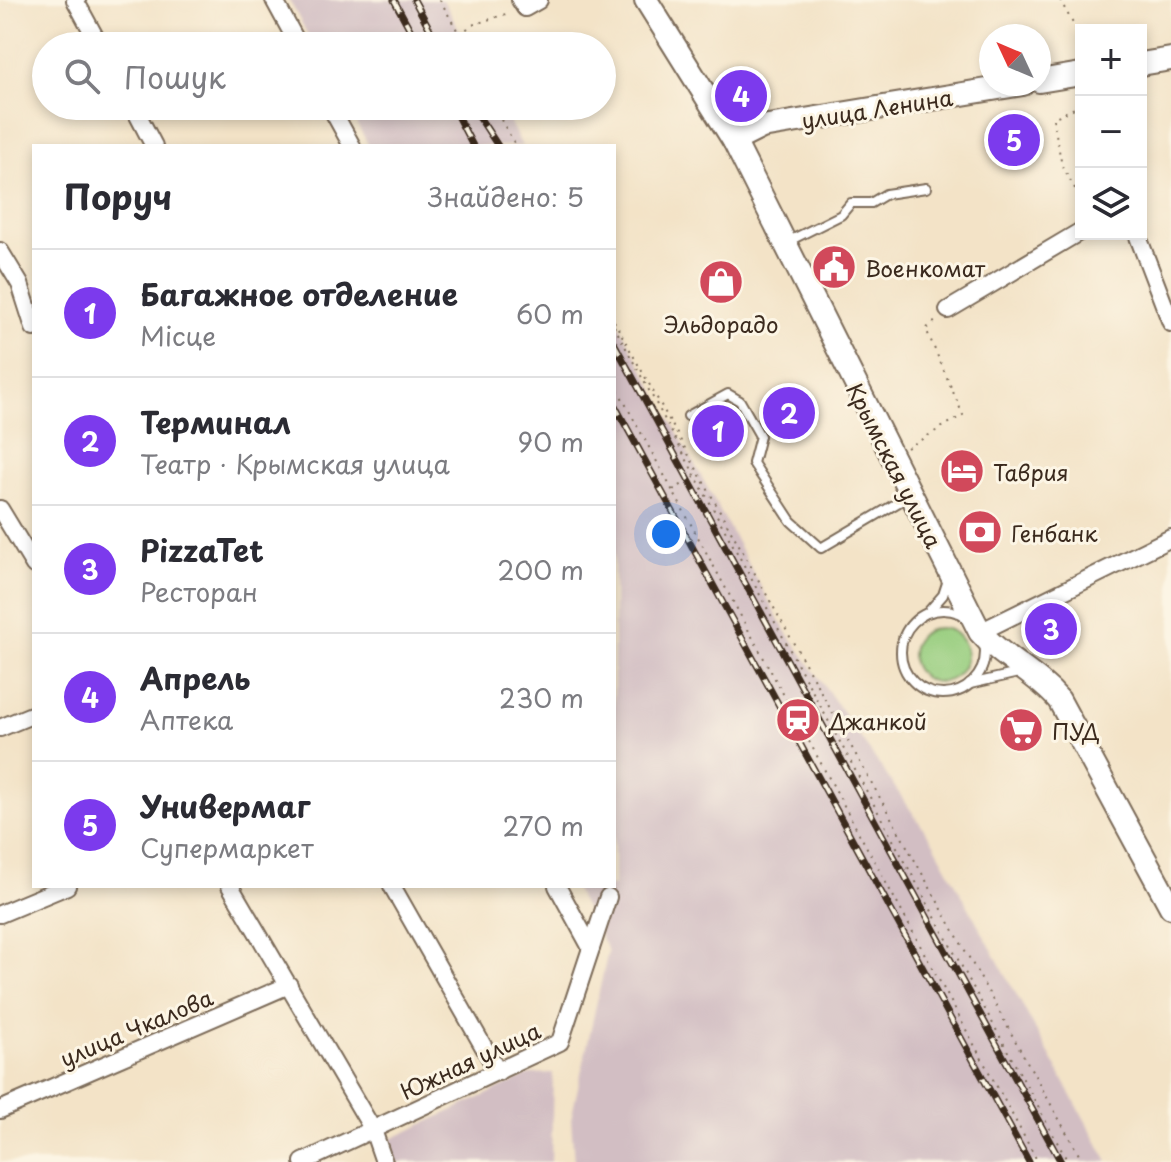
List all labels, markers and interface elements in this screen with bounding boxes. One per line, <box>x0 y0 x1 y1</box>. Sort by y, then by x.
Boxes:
north arrow <box>979 24 1051 96</box>
map controls <box>1075 24 1147 240</box>
button: + <box>1075 24 1147 96</box>
search box <box>32 32 616 120</box>
icon: search <box>60 54 104 98</box>
text: Пошук <box>124 54 226 99</box>
pin: 4 <box>715 66 767 126</box>
street label: улица Ленина <box>799 80 955 136</box>
button: − <box>1075 96 1147 168</box>
pin: 5 <box>988 110 1040 170</box>
button: layers <box>1075 168 1147 240</box>
text: Поруч <box>64 170 172 222</box>
text: Знайдено: 5 <box>428 177 584 216</box>
public building icon: Военкомат <box>810 243 858 291</box>
place label: Военкомат <box>865 251 986 284</box>
shop icon: Эльдорадо <box>697 258 745 306</box>
text: Багажное отделение <box>140 271 458 316</box>
text: 1 <box>84 294 96 333</box>
text: 60 m <box>516 294 584 333</box>
place label: Эльдорадо <box>664 307 778 340</box>
text: Місце <box>140 316 216 355</box>
street label: Крымская улица <box>839 377 951 554</box>
pin: 2 <box>763 383 815 443</box>
text: Терминал <box>140 399 291 444</box>
pin: 1 <box>692 401 744 461</box>
text: 2 <box>81 422 99 461</box>
text: 90 m <box>517 422 584 461</box>
text: Театр · Крымская улица <box>140 444 450 483</box>
hotel icon: Таврия <box>938 447 986 495</box>
place label: Таврия <box>993 455 1069 488</box>
bank icon: Генбанк <box>956 508 1004 556</box>
your location <box>646 514 686 554</box>
place label: Генбанк <box>1011 516 1098 549</box>
text: PizzaTet <box>140 527 264 572</box>
text: 3 <box>81 550 99 589</box>
text: 200 m <box>497 550 584 589</box>
text: Ресторан <box>140 572 258 611</box>
pin: 3 <box>1025 599 1077 659</box>
text: Апрель <box>140 655 251 700</box>
text: 4 <box>81 678 99 717</box>
text: 230 m <box>499 678 584 717</box>
station icon: Джанкой <box>774 696 822 744</box>
text: Аптека <box>140 700 233 739</box>
place label: Джанкой <box>828 704 927 737</box>
supermarket icon: ПУД <box>997 706 1045 754</box>
place label: ПУД <box>1052 714 1100 747</box>
text: Универмаг <box>140 783 310 828</box>
text: 5 <box>82 806 98 845</box>
text: 270 m <box>503 806 584 845</box>
text: Супермаркет <box>140 828 314 867</box>
street label: улица Чкалова <box>54 980 218 1074</box>
street label: Южная улица <box>394 1013 546 1107</box>

